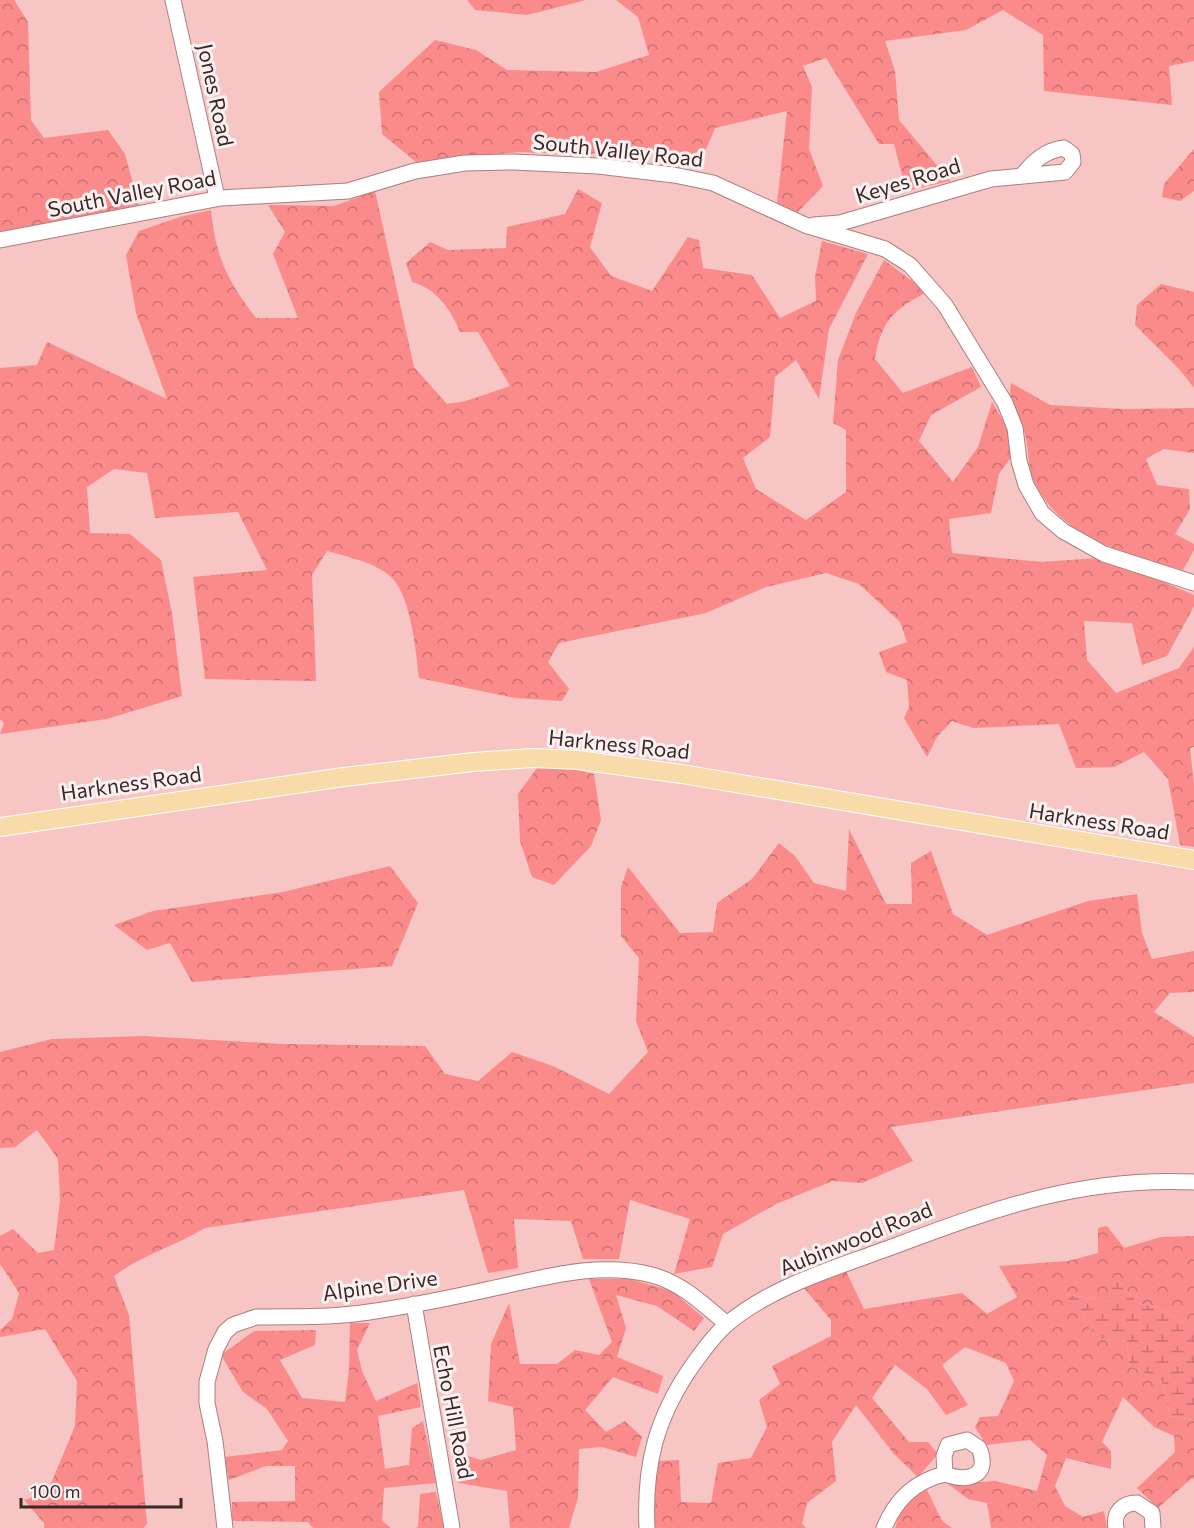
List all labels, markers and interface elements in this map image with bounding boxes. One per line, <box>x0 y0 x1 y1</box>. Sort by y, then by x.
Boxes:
street label: Jones Road <box>193 41 240 148</box>
street label: South Valley Road <box>532 128 704 171</box>
street label: Keyes Road <box>852 152 963 207</box>
street label: South Valley Road <box>45 164 218 221</box>
street label: Harkness Road <box>547 724 691 763</box>
street label: Harkness Road <box>59 760 203 805</box>
street label: Harkness Road <box>1027 797 1171 844</box>
street label: Aubinwood Road <box>775 1196 935 1280</box>
street label: Alpine Drive <box>321 1264 439 1305</box>
street label: Echo Hill Road <box>429 1342 480 1481</box>
scale bar <box>21 1471 182 1509</box>
text: 100 m <box>30 1480 80 1502</box>

